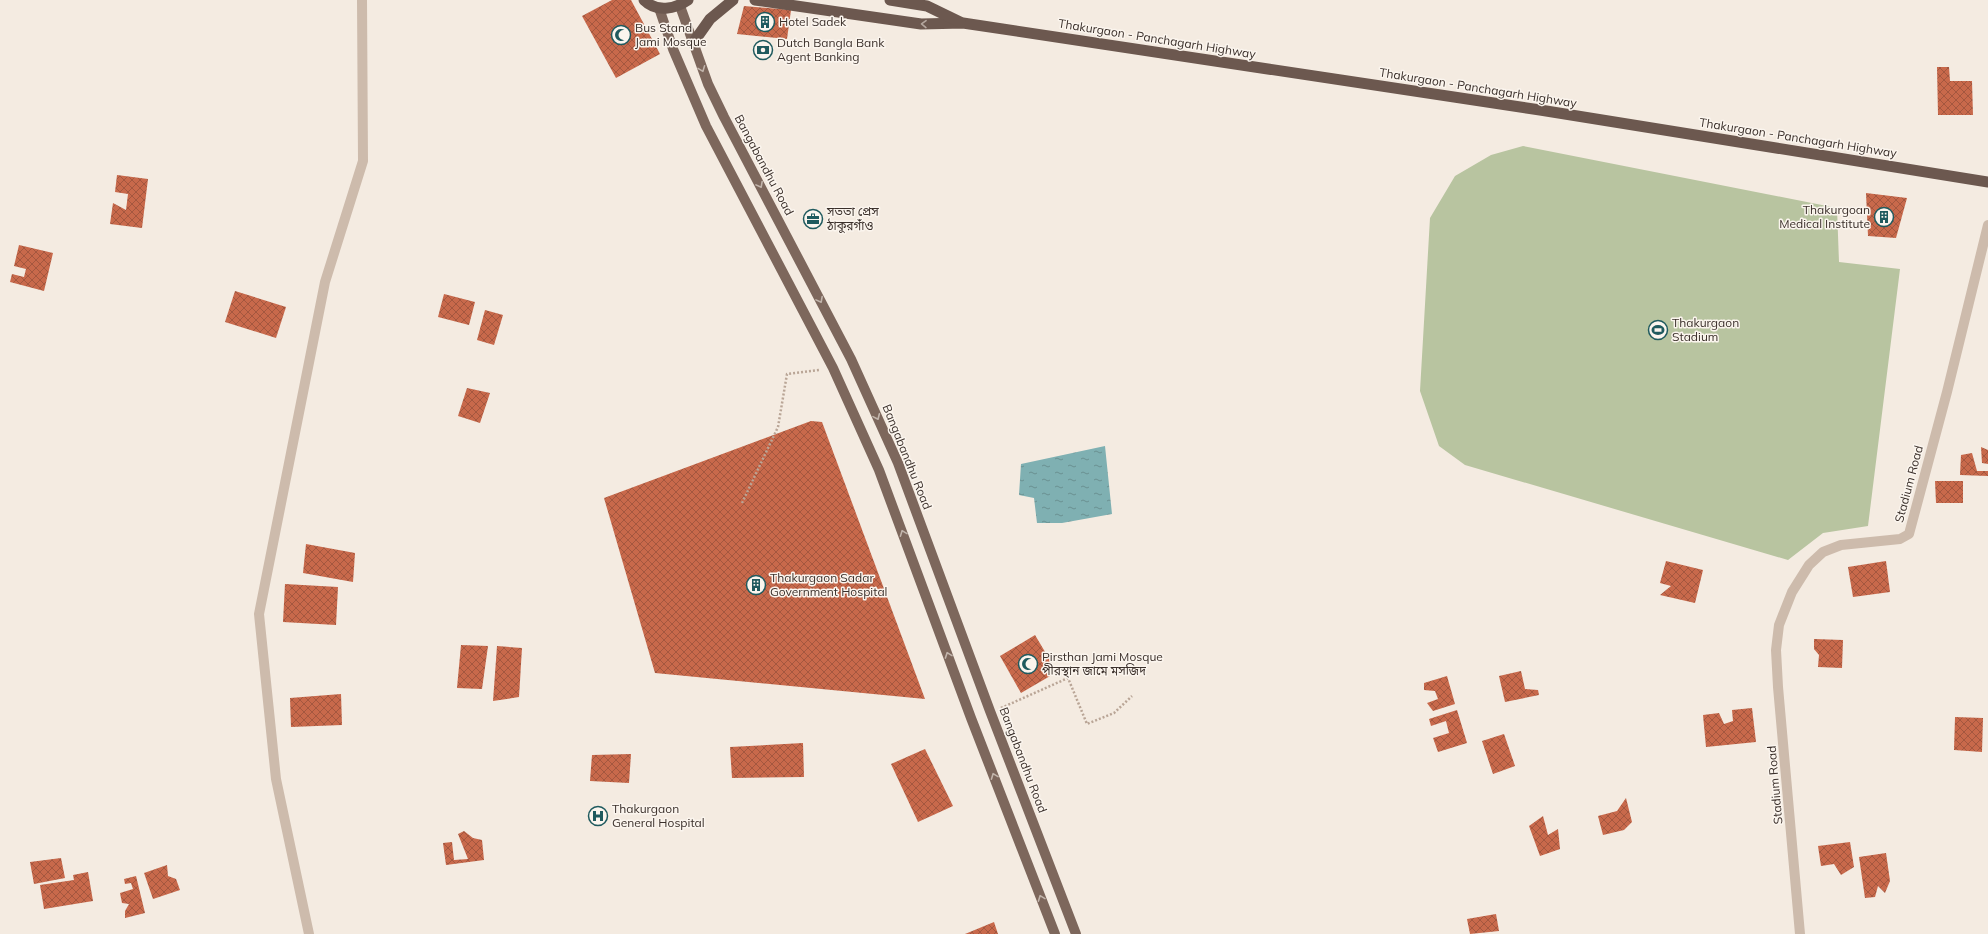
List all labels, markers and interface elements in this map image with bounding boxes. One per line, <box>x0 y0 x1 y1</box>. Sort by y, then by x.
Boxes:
building icon: Hotel Sadek <box>754 11 776 33</box>
place label: Hotel Sadek <box>779 14 847 29</box>
street label: Thakurgaon - Panchagarh Highway <box>1057 15 1257 62</box>
one-way arrow <box>921 19 927 28</box>
place label: Bus Stand Jami Mosque <box>635 20 706 49</box>
mosque icon: Bus Stand Jami Mosque <box>610 24 632 46</box>
place label: Dutch Bangla Bank Agent Banking <box>777 35 885 64</box>
bank icon: Dutch Bangla Bank Agent Banking <box>752 39 774 61</box>
street label: Thakurgaon - Panchagarh Highway <box>1378 64 1578 111</box>
one-way arrow <box>698 65 706 72</box>
street label: Bangabandhu Road <box>732 112 797 218</box>
street label: Thakurgaon - Panchagarh Highway <box>1698 114 1898 161</box>
one-way arrow <box>755 181 762 189</box>
place label: Thakurgoan Medical Institute <box>1779 202 1870 231</box>
place label: সততা প্রেস ঠাকুরগাঁও <box>826 204 879 234</box>
building icon: Thakurgoan Medical Institute <box>1873 206 1895 228</box>
office icon: সততা প্রেস ঠাকুরগাঁও <box>802 208 824 230</box>
one-way arrow <box>815 296 823 304</box>
place label: Thakurgaon Stadium <box>1672 315 1739 344</box>
sports icon: Thakurgaon Stadium <box>1647 319 1669 341</box>
street label: Bangabandhu Road <box>880 402 935 512</box>
one-way arrow <box>872 413 880 421</box>
street label: Stadium Road <box>1891 444 1926 524</box>
one-way arrow <box>899 529 907 536</box>
place label: Thakurgaon Sadar Government Hospital <box>770 570 887 599</box>
building icon: Thakurgaon Sadar Government Hospital <box>745 574 767 596</box>
place label: Pirsthan Jami Mosque পীরস্থান জামে মসজিদ <box>1042 649 1163 678</box>
one-way arrow <box>945 651 953 658</box>
mosque icon: Pirsthan Jami Mosque পীরস্থান জামে মসজিদ <box>1017 653 1039 675</box>
street label: Bangabandhu Road <box>996 705 1051 815</box>
street label: Stadium Road <box>1764 745 1785 825</box>
one-way arrow <box>990 773 998 780</box>
place label: Thakurgaon General Hospital <box>612 801 705 830</box>
hospital icon: Thakurgaon General Hospital <box>587 805 609 827</box>
one-way arrow <box>1037 894 1045 901</box>

